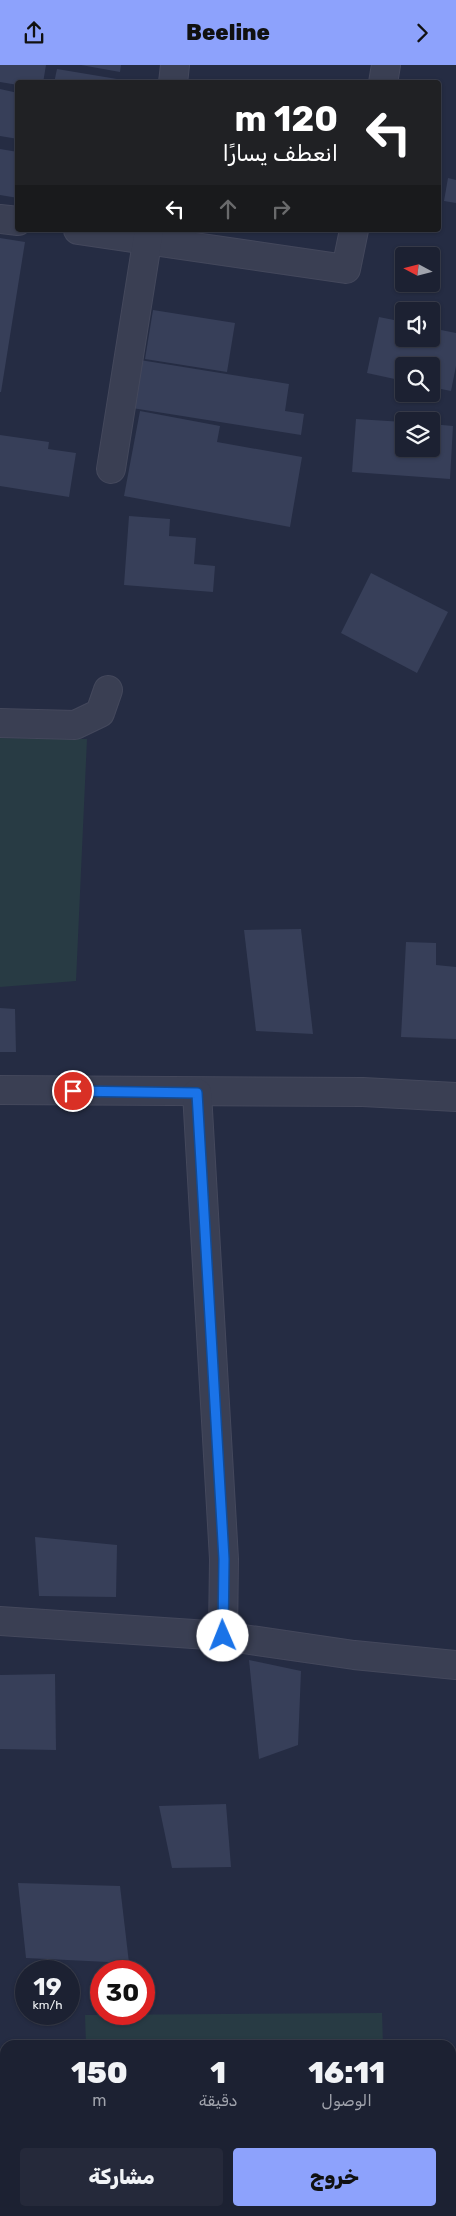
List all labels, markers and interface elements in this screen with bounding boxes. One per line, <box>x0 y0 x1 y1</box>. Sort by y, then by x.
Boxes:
icon: share <box>20 19 48 47</box>
text: Beeline <box>186 19 270 46</box>
icon: forward <box>408 19 436 47</box>
text: 120 m <box>235 98 338 140</box>
icon: left <box>356 100 421 165</box>
text: انعطف يسارًا <box>222 140 338 167</box>
icon: left <box>161 195 189 223</box>
icon: ahead <box>214 195 242 223</box>
icon: right <box>267 195 295 223</box>
north arrow <box>395 247 440 293</box>
map controls <box>395 247 440 457</box>
button: sound <box>395 302 440 347</box>
button: search <box>395 357 440 402</box>
button: layers <box>395 412 440 457</box>
pin <box>52 1070 94 1112</box>
icon: arrive <box>59 1077 87 1105</box>
position arrow <box>196 1609 248 1661</box>
speed limit sign: 30 <box>90 1960 155 2025</box>
text: 19 <box>33 1972 62 2001</box>
text: km/h <box>33 1998 62 2012</box>
text: 150 <box>71 2055 128 2091</box>
text: 1 <box>210 2055 226 2091</box>
text: 16:11 <box>308 2055 385 2091</box>
text: m <box>92 2091 106 2110</box>
text: دقيقة <box>199 2091 237 2110</box>
text: الوصول <box>321 2091 372 2110</box>
button: مشاركة <box>20 2148 223 2206</box>
button: خروج <box>233 2148 436 2206</box>

